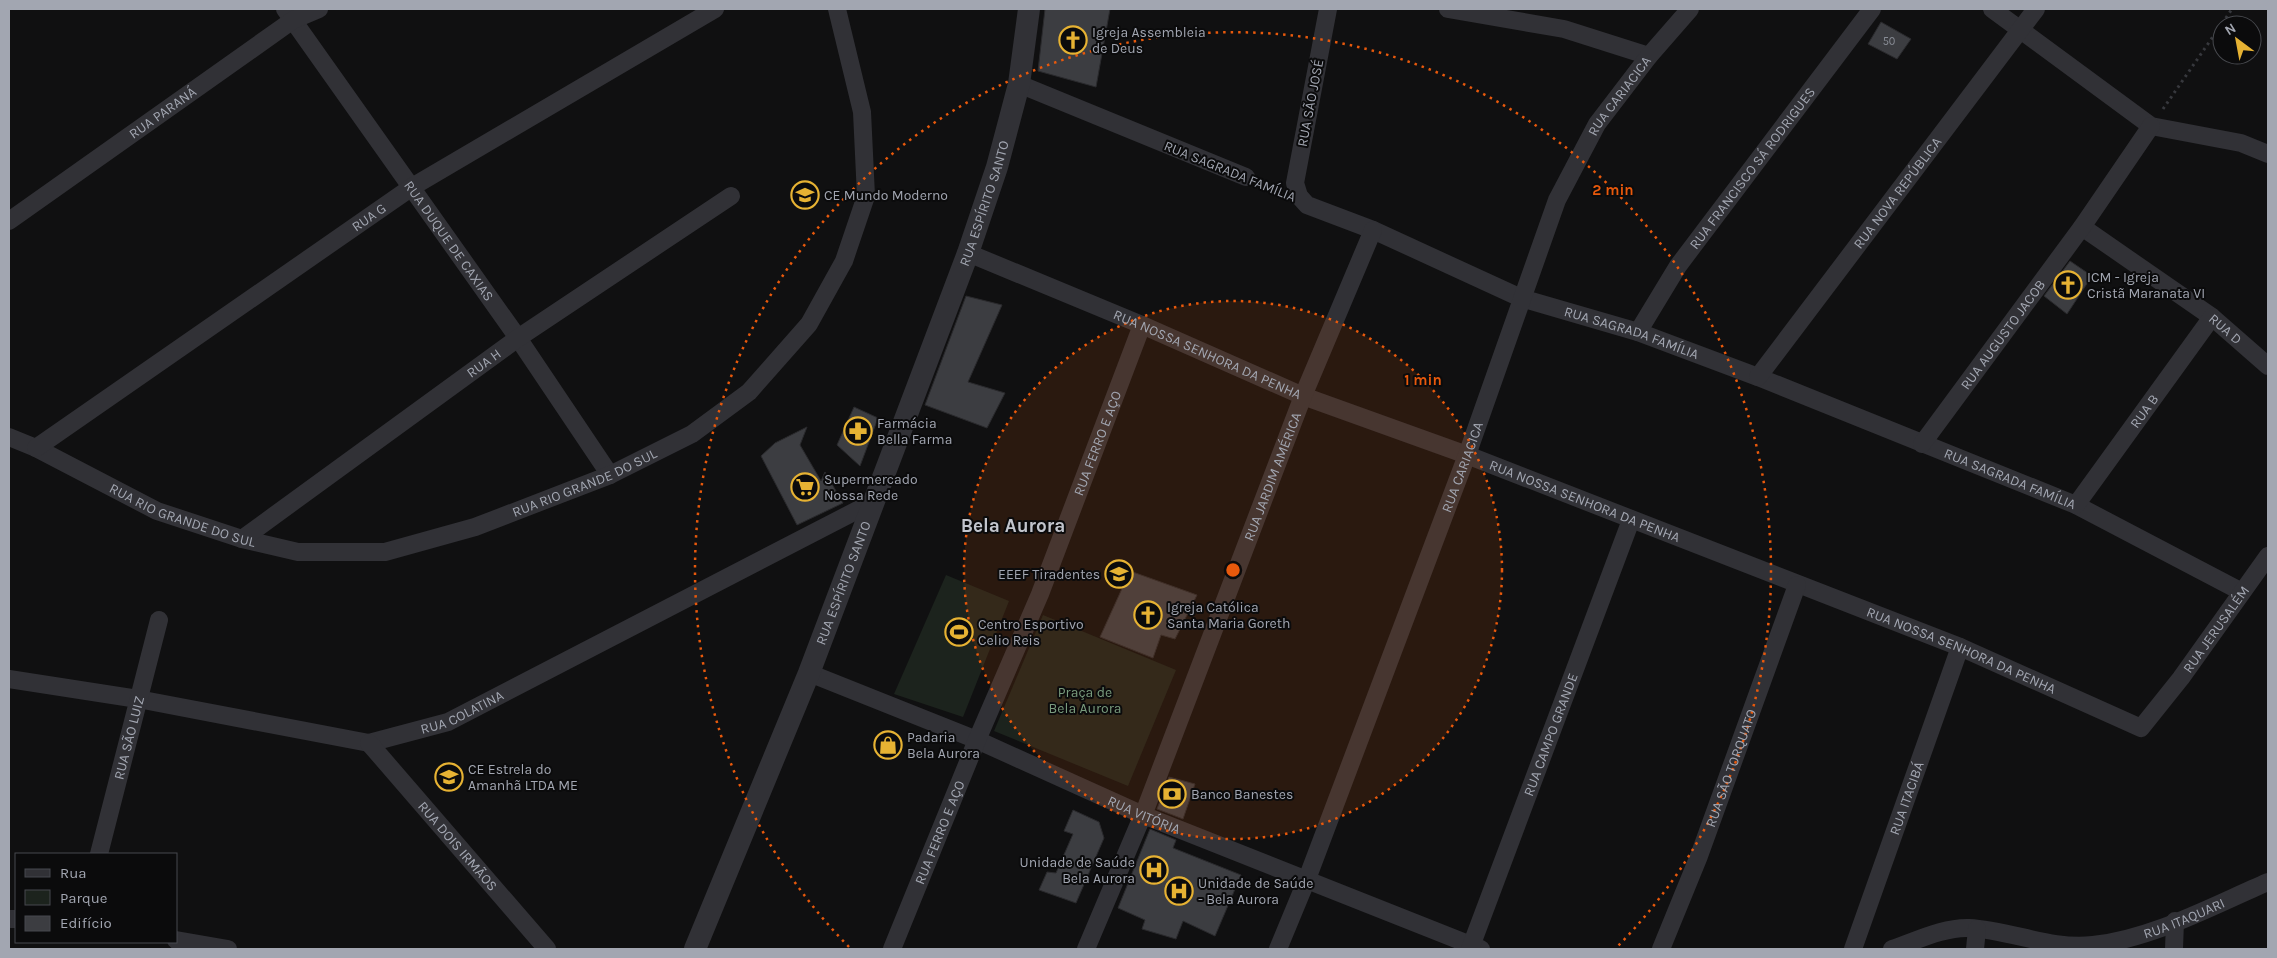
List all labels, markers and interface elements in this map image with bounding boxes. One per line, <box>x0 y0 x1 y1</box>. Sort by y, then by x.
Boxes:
north arrow <box>2212 15 2262 65</box>
text: N <box>2222 20 2239 39</box>
place label: Igreja Assembleia de Deus <box>1092 24 1206 57</box>
church icon: Igreja Assembleia de Deus <box>1058 25 1088 55</box>
house number: 50 <box>1883 35 1895 48</box>
street label: RUA CARIACICA <box>1584 53 1655 139</box>
street label: RUA SÃO JOSÉ <box>1293 58 1327 148</box>
street label: RUA PARANÁ <box>126 82 200 142</box>
street label: RUA FRANCISCO SÁ RODRIGUES <box>1686 84 1819 253</box>
street label: RUA NOVA REPÚBLICA <box>1850 134 1945 252</box>
street label: RUA SAGRADA FAMÍLIA <box>1161 136 1299 206</box>
street label: RUA ESPÍRITO SANTO <box>956 139 1013 269</box>
street label: RUA DUQUE DE CAXIAS <box>400 178 497 305</box>
school or university icon: CE Mundo Moderno <box>790 180 820 210</box>
text: 2 min <box>1592 181 1634 199</box>
place label: CE Mundo Moderno <box>824 187 948 204</box>
street label: RUA G <box>348 200 389 235</box>
place label: ICM - Igreja Cristã Maranata VI <box>2087 269 2205 302</box>
church icon: ICM - Igreja Cristã Maranata VI <box>2053 270 2083 300</box>
street label: RUA AUGUSTO JACOB <box>1957 277 2049 393</box>
street label: RUA SAGRADA FAMÍLIA <box>1562 303 1701 363</box>
street label: RUA NOSSA SENHORA DA PENHA <box>1111 306 1304 403</box>
street label: RUA D <box>2205 310 2245 348</box>
street label: RUA H <box>463 345 505 382</box>
text: 1 min <box>1404 371 1442 389</box>
street label: RUA FERRO E AÇO <box>1070 389 1125 498</box>
street label: RUA B <box>2126 391 2162 432</box>
street label: RUA JARDIM AMÉRICA <box>1240 410 1305 544</box>
place label: Farmácia Bella Farma <box>877 415 952 448</box>
pharmacy icon: Farmácia Bella Farma <box>843 416 873 446</box>
street label: RUA CARIACICA <box>1438 420 1487 515</box>
street label: RUA RIO GRANDE DO SUL <box>510 445 660 521</box>
street label: RUA SAGRADA FAMÍLIA <box>1941 445 2078 513</box>
street label: RUA NOSSA SENHORA DA PENHA <box>1487 456 1683 546</box>
place label: Supermercado Nossa Rede <box>824 471 918 504</box>
supermarket icon: Supermercado Nossa Rede <box>790 472 820 502</box>
street label: RUA RIO GRANDE DO SUL <box>106 480 258 551</box>
district label: Bela Aurora <box>961 515 1065 537</box>
street label: RUA ESPÍRITO SANTO <box>812 519 875 647</box>
school or university icon: EEEF Tiradentes <box>1104 559 1134 589</box>
centre of rings <box>1224 561 1242 579</box>
place label: EEEF Tiradentes <box>998 566 1100 583</box>
street label: RUA JERUSALÉM <box>2179 582 2253 676</box>
place label: Igreja Católica Santa Maria Goreth <box>1167 599 1290 632</box>
church icon: Igreja Católica Santa Maria Goreth <box>1133 600 1163 630</box>
street label: RUA NOSSA SENHORA DA PENHA <box>1864 603 2058 698</box>
place label: Centro Esportivo Celio Reis <box>978 616 1084 649</box>
sports icon: Centro Esportivo Celio Reis <box>944 617 974 647</box>
street label: RUA CAMPO GRANDE <box>1520 671 1582 799</box>
park label: Praça de Bela Aurora <box>1049 684 1121 717</box>
street label: RUA COLATINA <box>419 687 507 738</box>
street label: RUA SÃO LUIZ <box>110 694 148 782</box>
street label: RUA SÃO TORQUATO <box>1702 707 1760 830</box>
place label: Padaria Bela Aurora <box>907 729 980 762</box>
shop icon: Padaria Bela Aurora <box>873 730 903 760</box>
street label: RUA ITACIBÁ <box>1886 759 1928 837</box>
place label: CE Estrela do Amanhã LTDA ME <box>468 761 578 794</box>
school or university icon: CE Estrela do Amanhã LTDA ME <box>434 762 464 792</box>
street label: RUA FERRO E AÇO <box>911 778 969 887</box>
bank icon: Banco Banestes <box>1157 779 1187 809</box>
place label: Banco Banestes <box>1191 786 1293 803</box>
street label: RUA VITÓRIA <box>1105 792 1183 838</box>
street label: RUA DOIS IRMÃOS <box>414 798 501 895</box>
legend <box>15 853 178 943</box>
place label: Unidade de Saúde Bela Aurora <box>1019 854 1135 887</box>
hospital icon: Unidade de Saúde Bela Aurora <box>1139 855 1169 885</box>
text: Rua <box>60 864 87 882</box>
place label: Unidade de Saúde - Bela Aurora <box>1198 875 1314 908</box>
hospital icon: Unidade de Saúde - Bela Aurora <box>1164 876 1194 906</box>
text: Parque <box>60 889 108 907</box>
street label: RUA ITAQUARI <box>2141 895 2227 943</box>
text: Edifício <box>60 914 112 932</box>

